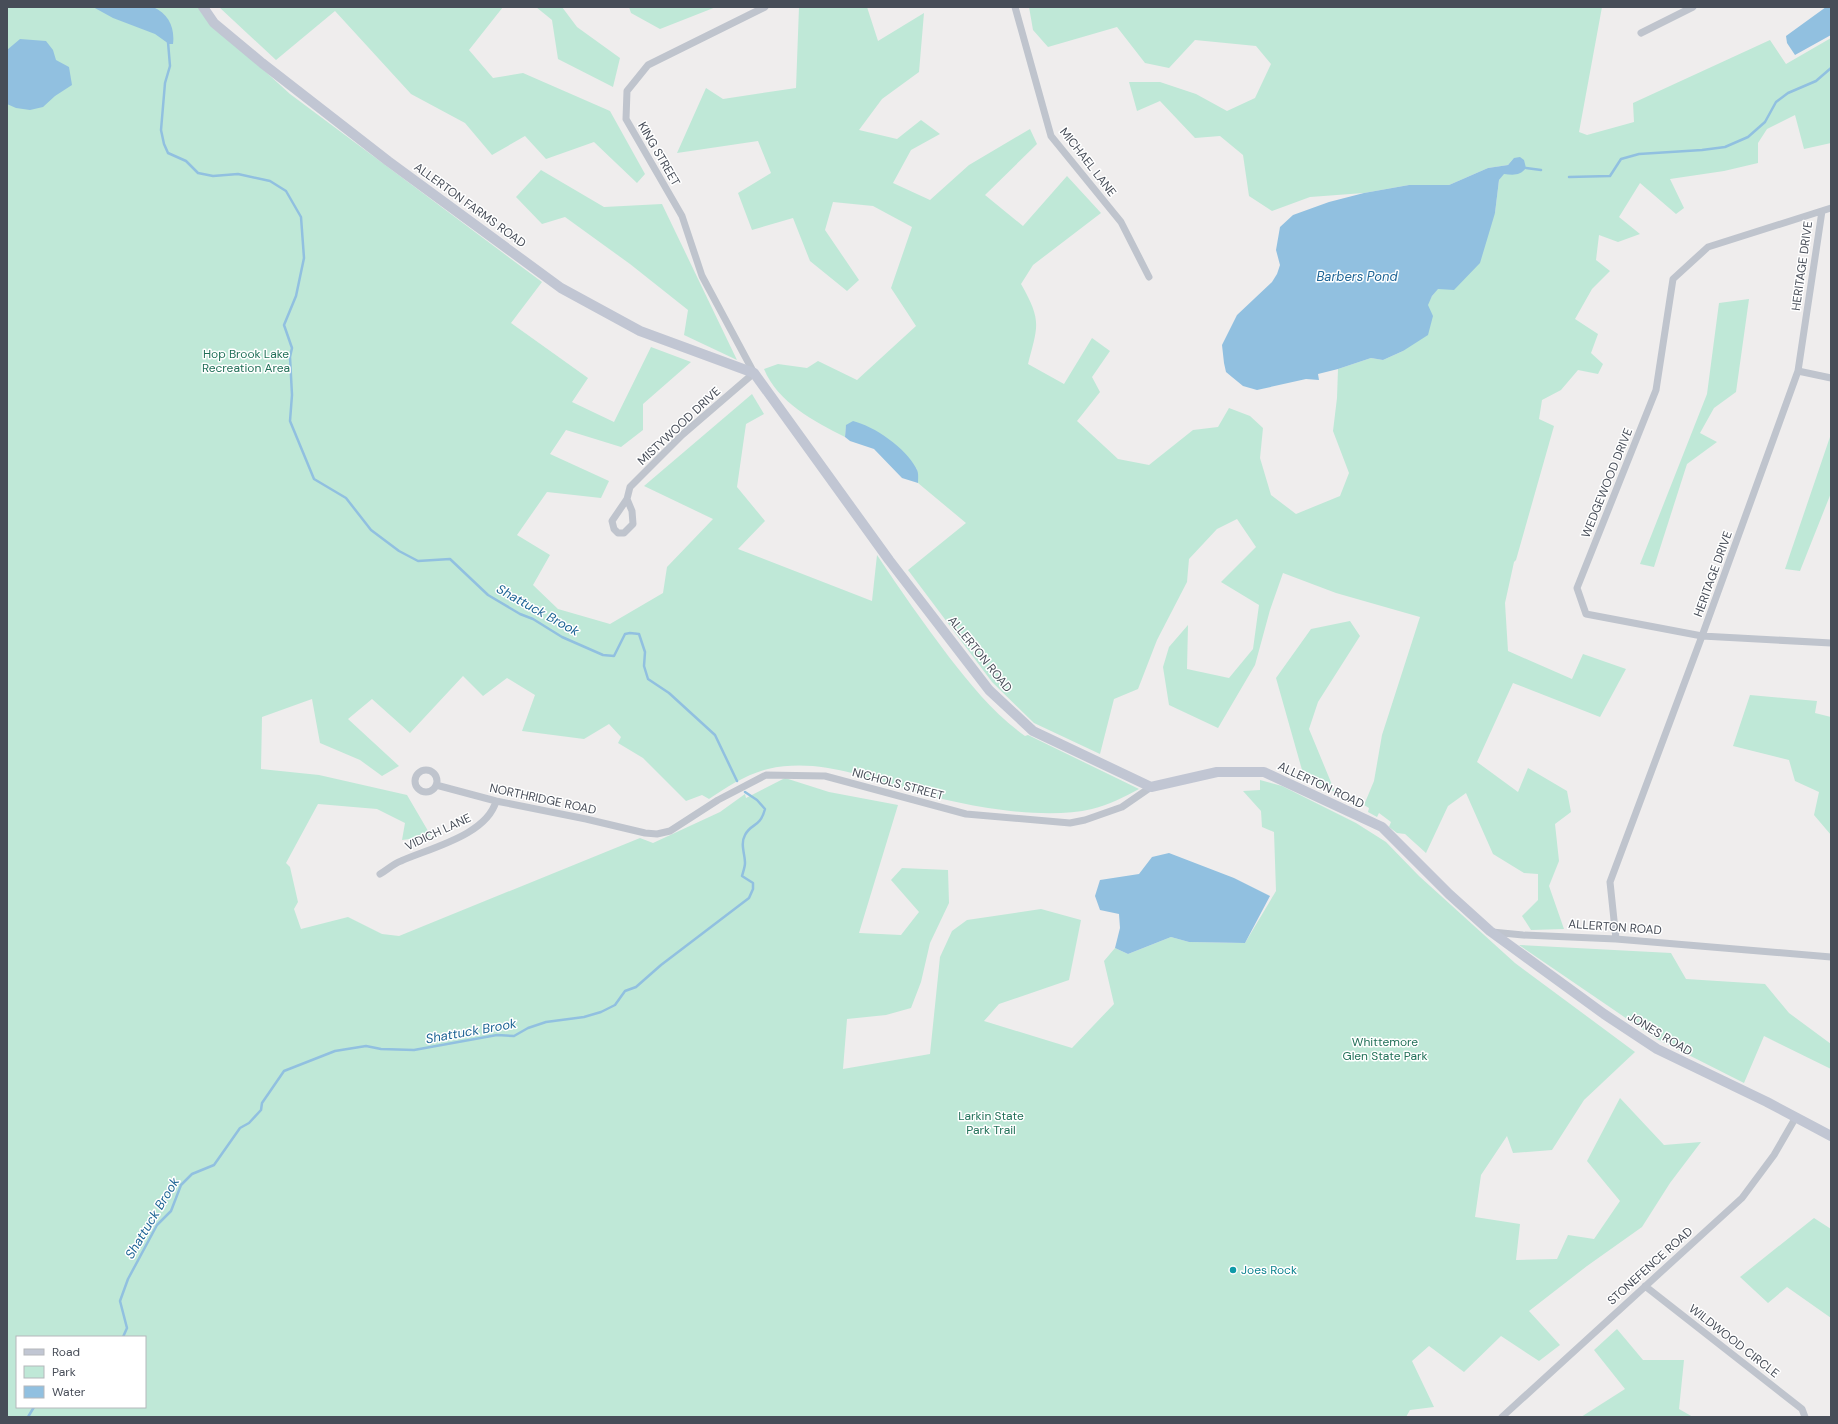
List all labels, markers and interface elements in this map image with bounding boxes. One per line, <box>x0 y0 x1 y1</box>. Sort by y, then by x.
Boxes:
street label: KING STREET <box>634 119 684 189</box>
street label: MICHAEL LANE <box>1056 124 1120 200</box>
street label: ALLERTON FARMS ROAD <box>411 159 529 251</box>
street label: HERITAGE DRIVE <box>1788 220 1816 312</box>
water label: Barbers Pond <box>1316 268 1398 285</box>
park label: Hop Brook Lake Recreation Area <box>202 346 290 376</box>
street label: MISTYWOOD DRIVE <box>634 383 724 469</box>
street label: WEDGEWOOD DRIVE <box>1578 426 1636 540</box>
street label: HERITAGE DRIVE <box>1690 529 1736 619</box>
water label: Shattuck Brook <box>494 580 583 640</box>
street label: ALLERTON ROAD <box>944 613 1016 695</box>
street label: ALLERTON ROAD <box>1275 758 1367 812</box>
street label: NICHOLS STREET <box>850 764 946 804</box>
street label: NORTHRIDGE ROAD <box>488 780 598 818</box>
street label: VIDICH LANE <box>402 810 474 854</box>
street label: ALLERTON ROAD <box>1568 916 1662 938</box>
street label: JONES ROAD <box>1625 1008 1695 1060</box>
water label: Shattuck Brook <box>424 1015 518 1047</box>
park label: Whittemore Glen State Park <box>1343 1034 1427 1064</box>
park label: Larkin State Park Trail <box>958 1108 1024 1138</box>
water label: Shattuck Brook <box>121 1174 183 1262</box>
street label: STONEFENCE ROAD <box>1604 1223 1696 1309</box>
place label: Joes Rock <box>1241 1262 1297 1278</box>
marker: Joes Rock <box>1228 1265 1238 1275</box>
street label: WILDWOOD CIRCLE <box>1686 1301 1783 1381</box>
legend <box>16 1336 146 1408</box>
text: Road <box>52 1344 80 1360</box>
text: Park <box>52 1364 76 1380</box>
text: Water <box>52 1384 86 1400</box>

